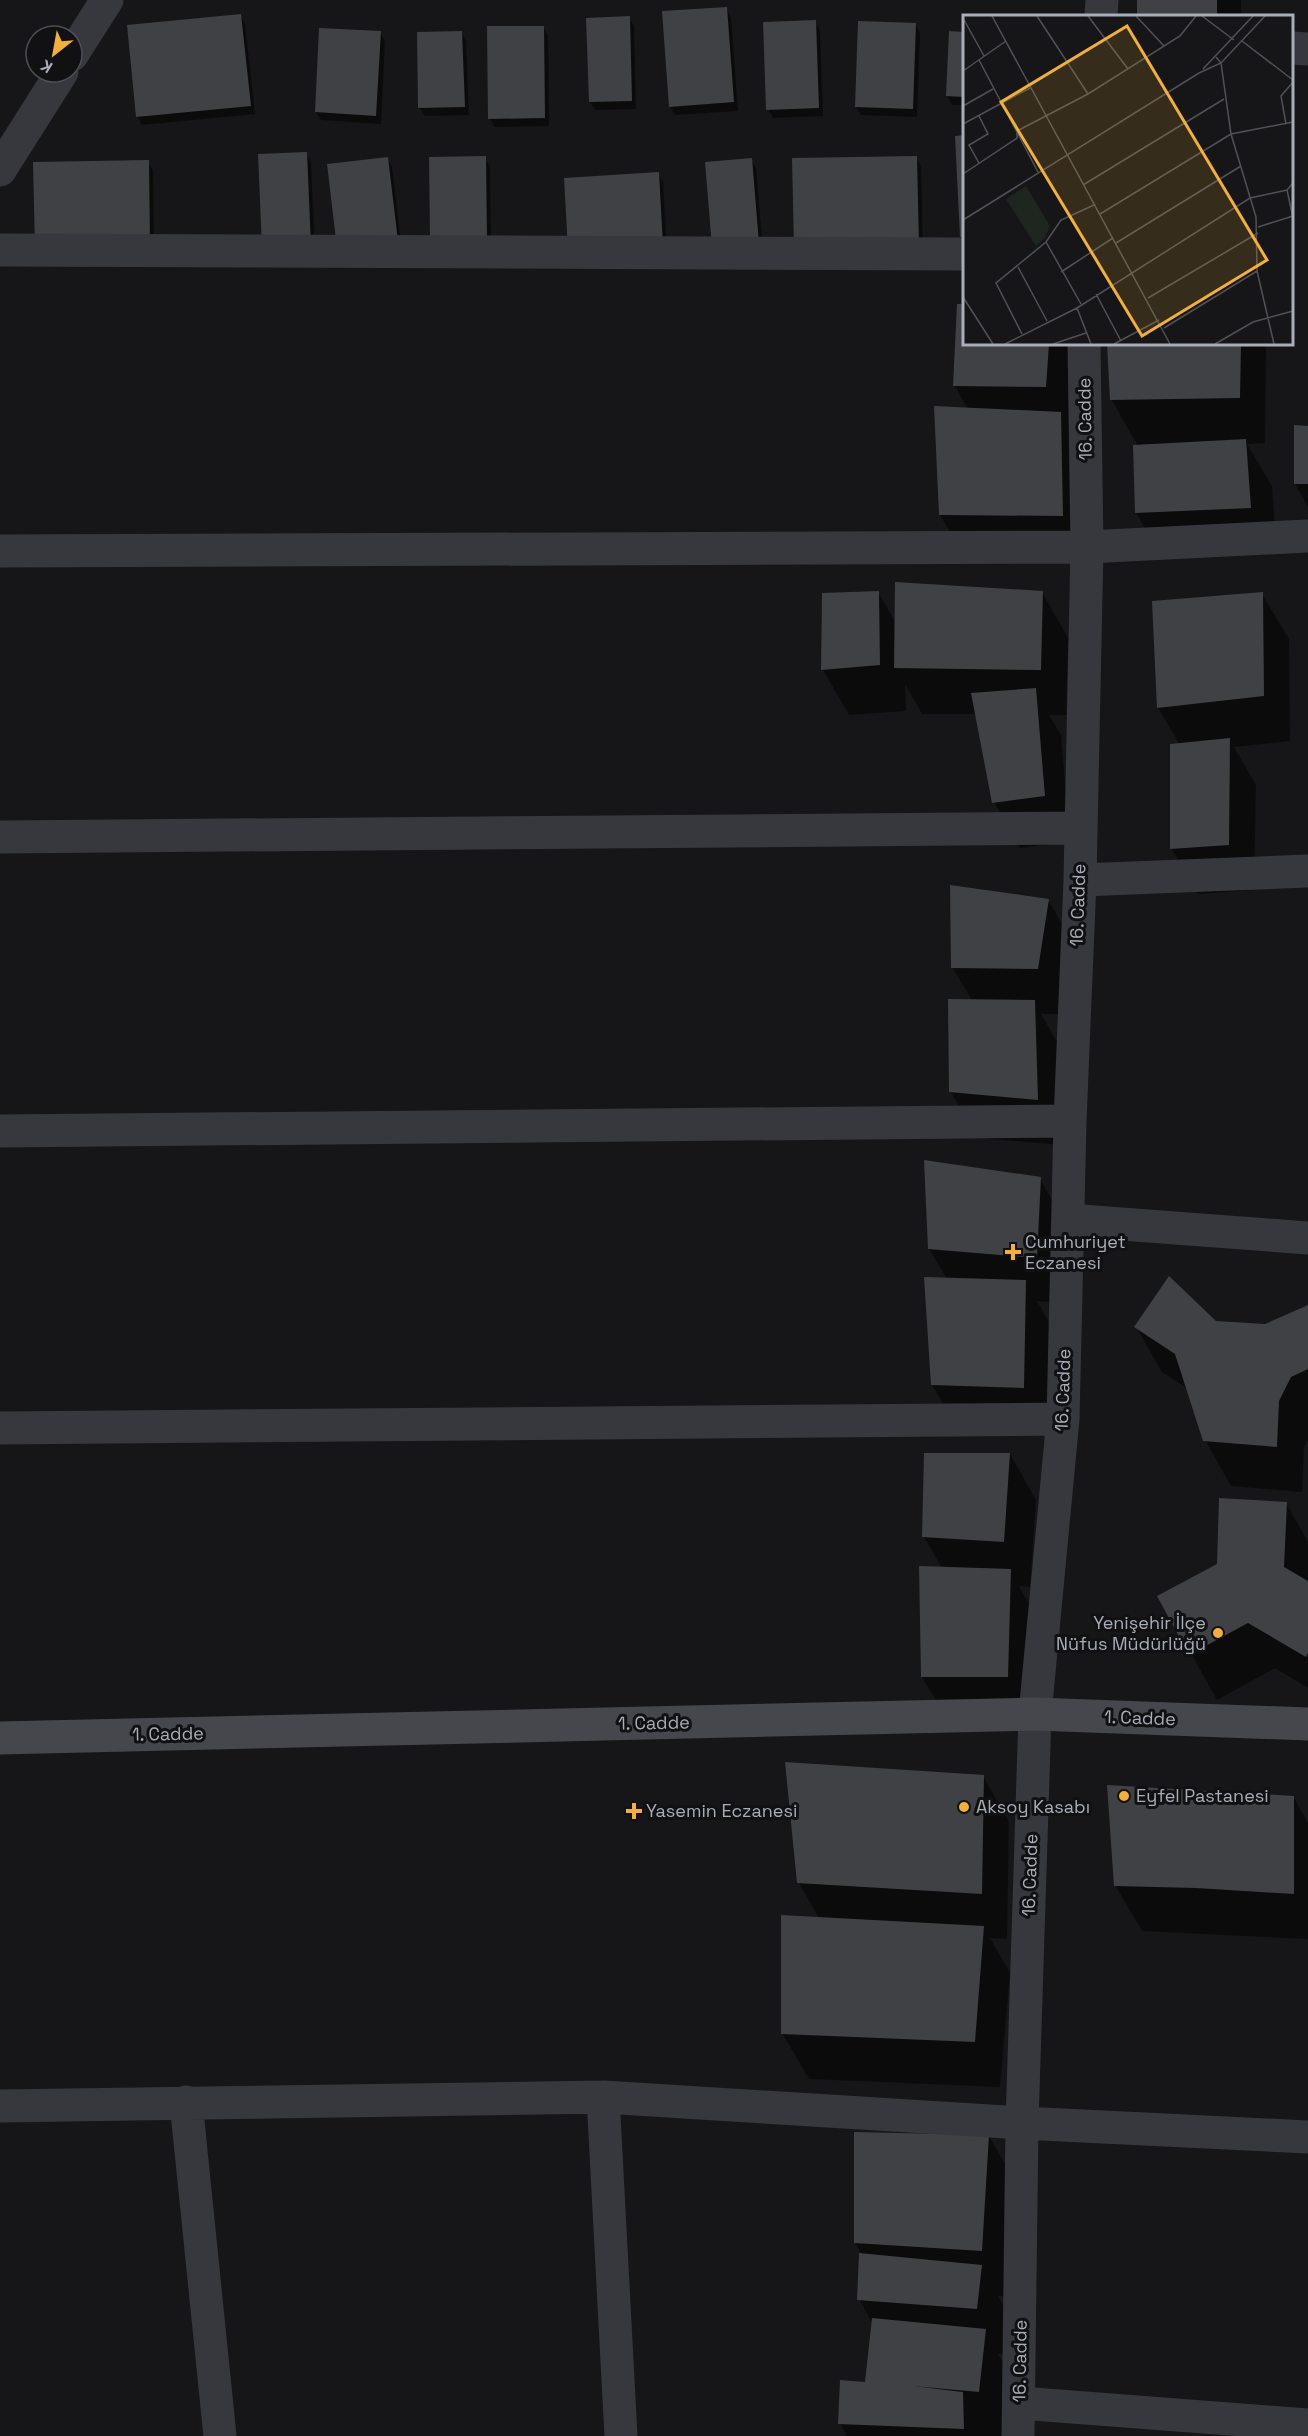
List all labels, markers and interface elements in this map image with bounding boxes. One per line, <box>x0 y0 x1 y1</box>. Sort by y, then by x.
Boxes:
inset map <box>963 15 1293 345</box>
north arrow <box>24 24 84 84</box>
text: K <box>37 55 56 78</box>
street label: 16. Cadde <box>1072 378 1097 461</box>
street label: 16. Cadde <box>1065 863 1090 947</box>
place label: Cumhuriyet Eczanesi <box>1025 1230 1126 1274</box>
marker: Cumhuriyet Eczanesi <box>1006 1245 1020 1259</box>
street label: 16. Cadde <box>1050 1348 1075 1432</box>
place label: Yenişehir İlçe Nüfus Müdürlüğü <box>1056 1611 1206 1655</box>
marker: Yenişehir İlçe Nüfus Müdürlüğü <box>1211 1626 1225 1640</box>
street label: 1. Cadde <box>1104 1705 1176 1730</box>
street label: 1. Cadde <box>618 1710 690 1735</box>
street label: 1. Cadde <box>132 1721 204 1746</box>
place label: Eyfel Pastanesi <box>1136 1784 1269 1807</box>
marker: Eyfel Pastanesi <box>1117 1789 1131 1803</box>
place label: Aksoy Kasabı <box>976 1795 1090 1818</box>
place label: Yasemin Eczanesi <box>646 1799 797 1822</box>
marker: Aksoy Kasabı <box>957 1800 971 1814</box>
marker: Yasemin Eczanesi <box>627 1804 641 1818</box>
street label: 16. Cadde <box>1017 1833 1042 1917</box>
street label: 16. Cadde <box>1007 2319 1032 2402</box>

